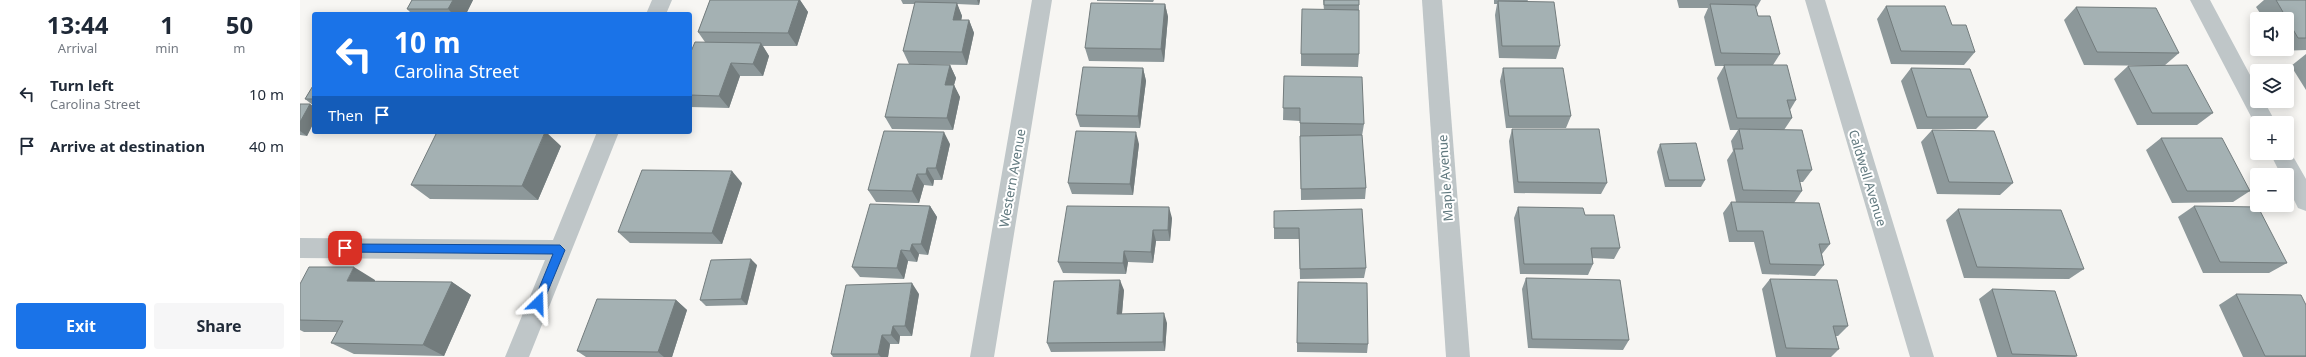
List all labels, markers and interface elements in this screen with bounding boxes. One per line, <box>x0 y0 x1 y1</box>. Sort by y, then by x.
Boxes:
text: 13:44 <box>47 8 108 41</box>
text: 1 <box>160 8 174 41</box>
text: 50 <box>226 8 253 41</box>
map controls <box>2250 12 2294 212</box>
button: sound <box>2250 12 2294 56</box>
text: 10 m <box>394 23 461 61</box>
icon: left <box>328 28 380 80</box>
text: Arrival <box>58 39 97 57</box>
text: min <box>155 39 179 57</box>
text: m <box>233 39 246 57</box>
text: Carolina Street <box>394 59 519 83</box>
button: layers <box>2250 64 2294 108</box>
text: Turn left <box>50 75 114 95</box>
icon: left <box>16 83 38 105</box>
text: 10 m <box>249 84 284 104</box>
text: Carolina Street <box>50 95 140 113</box>
icon: arrive <box>371 104 393 126</box>
text: Then <box>328 105 363 125</box>
button: + <box>2250 116 2294 160</box>
street label: Western Avenue <box>994 127 1030 229</box>
street label: Caldwell Avenue <box>1845 127 1891 229</box>
street label: Maple Avenue <box>1433 134 1457 222</box>
icon: arrive <box>16 135 38 157</box>
text: Arrive at destination <box>50 136 205 156</box>
text: 40 m <box>249 136 284 156</box>
button: − <box>2250 168 2294 212</box>
pin <box>328 231 362 265</box>
icon: arrive <box>334 237 356 259</box>
position arrow <box>517 282 559 324</box>
button: Exit <box>16 303 146 349</box>
button: Share <box>154 303 284 349</box>

